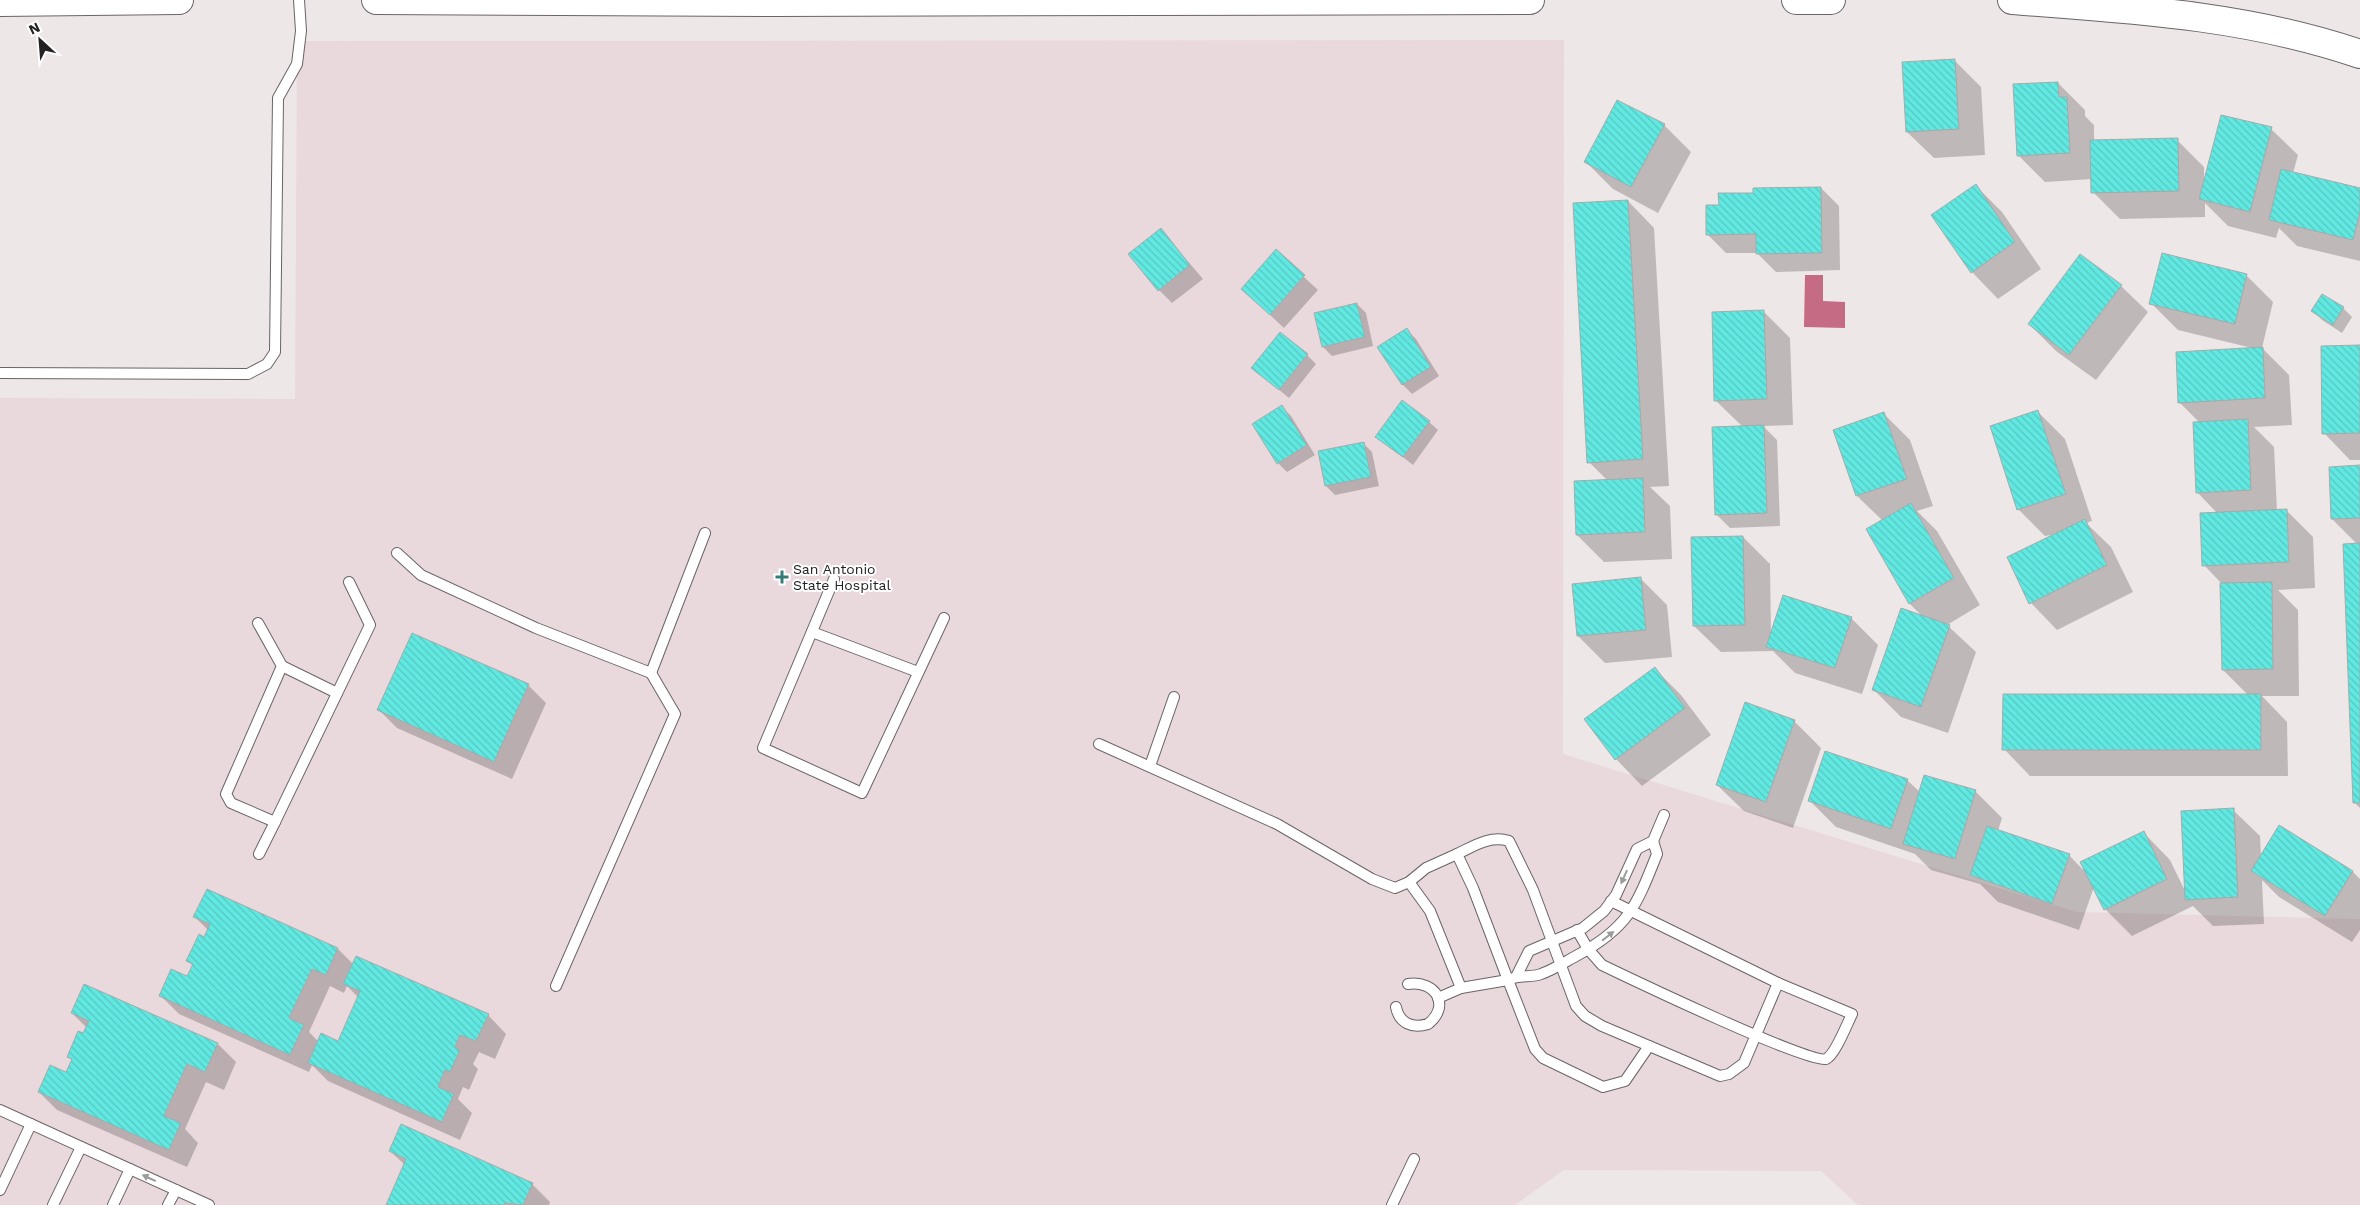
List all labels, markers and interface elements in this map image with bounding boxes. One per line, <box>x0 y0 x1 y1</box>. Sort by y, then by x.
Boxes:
north arrow <box>15 15 65 65</box>
text: N <box>26 19 42 38</box>
place label: San Antonio State Hospital <box>793 561 891 593</box>
marker: San Antonio State Hospital <box>775 570 789 584</box>
one-way arrow <box>1620 870 1628 884</box>
one-way arrow <box>1601 930 1614 941</box>
one-way arrow <box>142 1173 156 1181</box>

